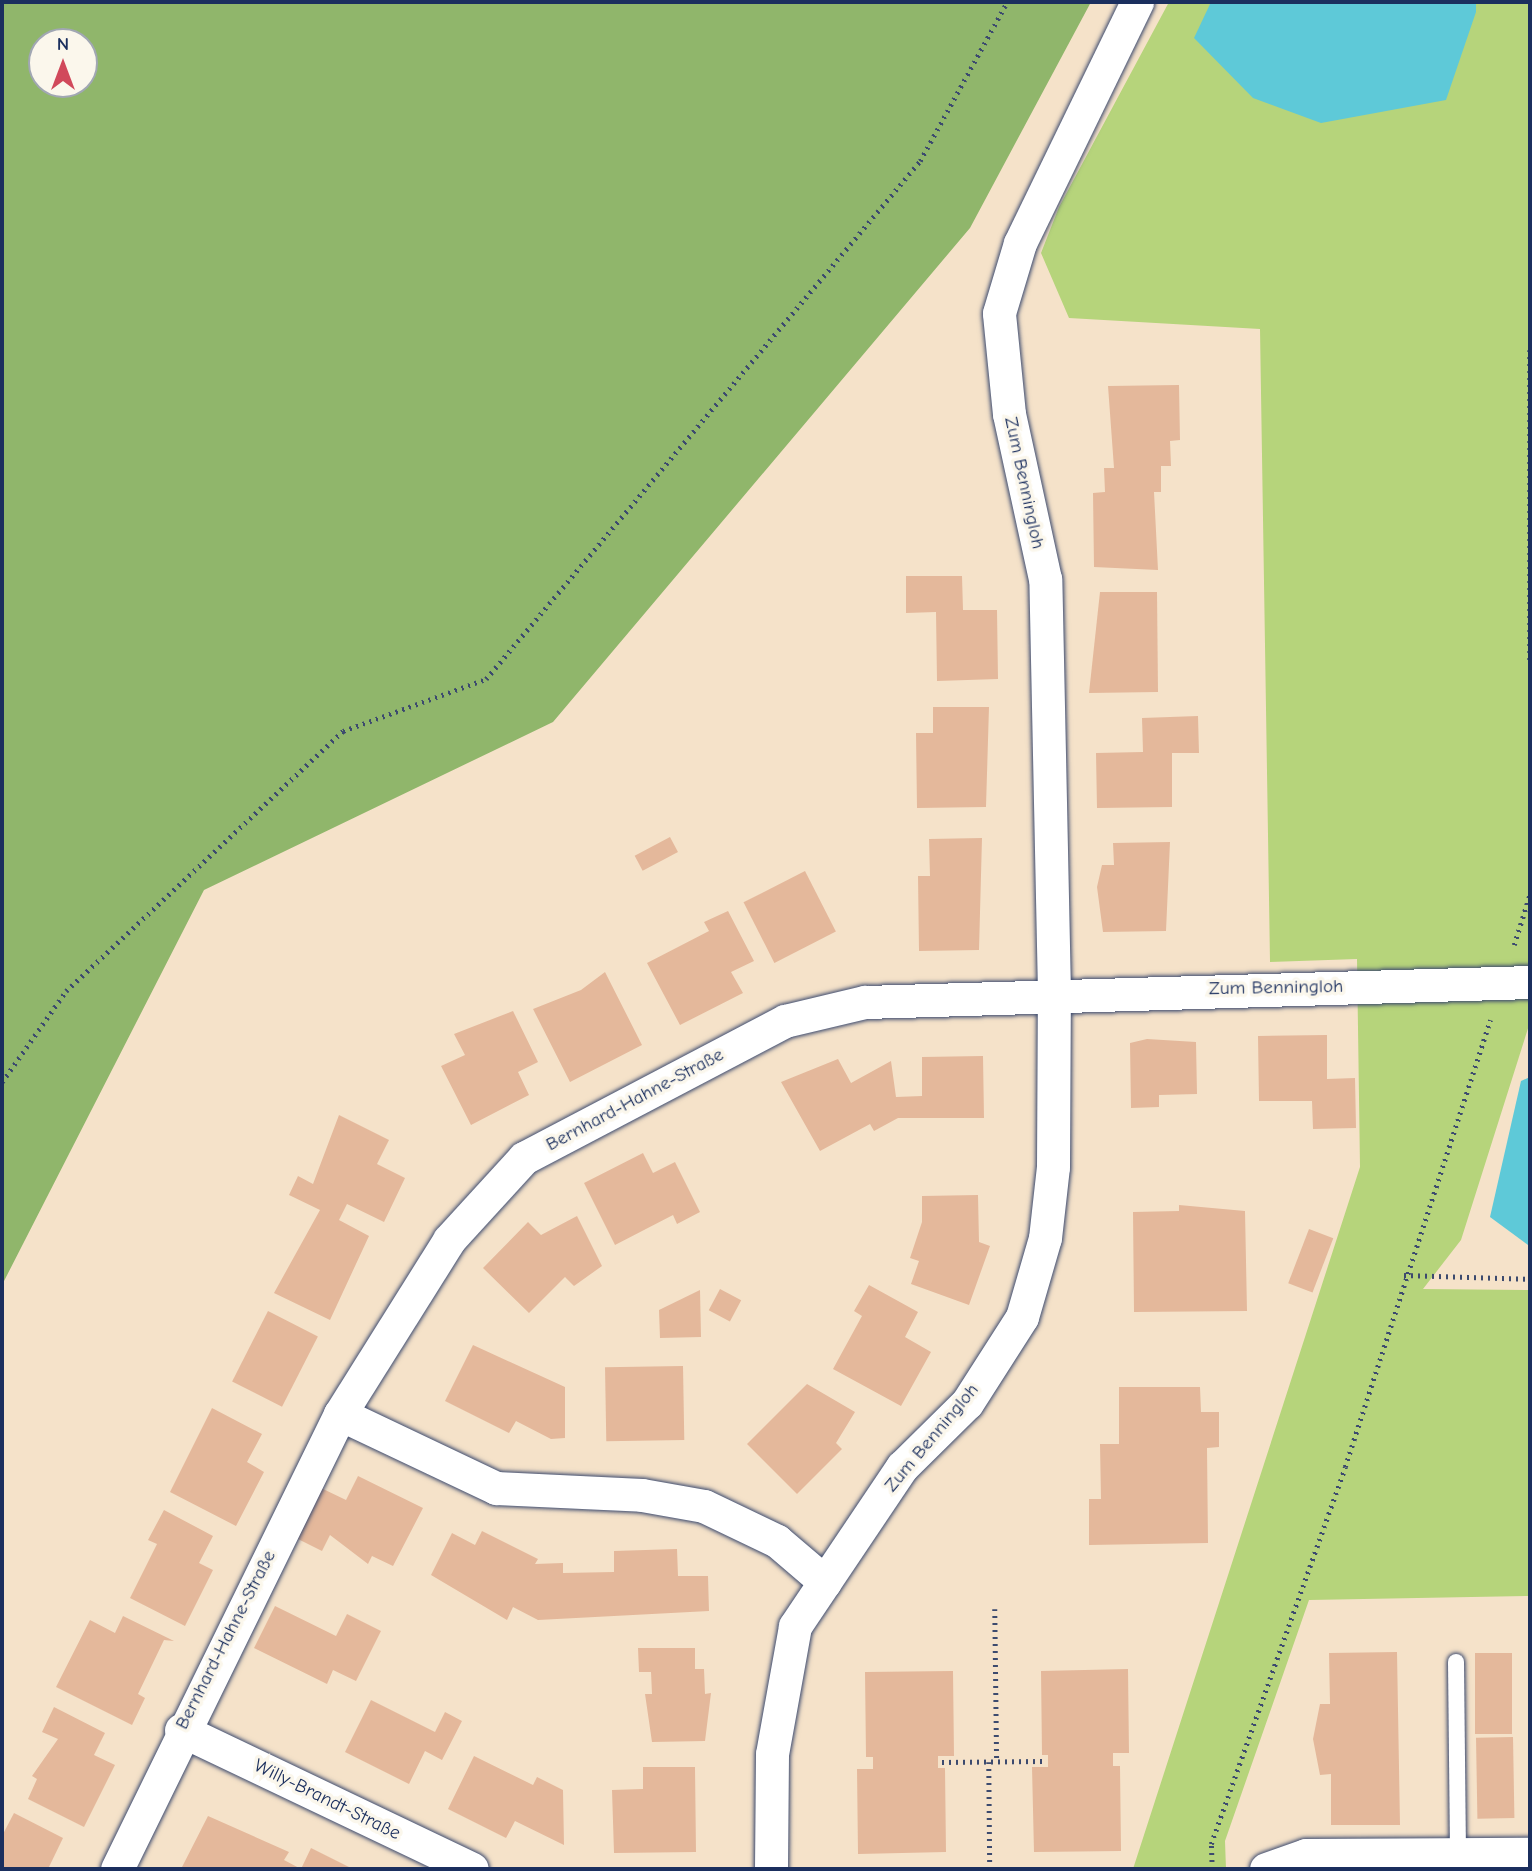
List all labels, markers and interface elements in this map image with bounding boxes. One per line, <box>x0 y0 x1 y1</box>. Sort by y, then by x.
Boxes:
north arrow <box>28 28 98 98</box>
text: N <box>57 33 69 55</box>
street label: Zum Benningloh <box>999 415 1049 551</box>
street label: Zum Benningloh <box>1209 975 1343 1001</box>
street label: Bernhard-Hahne-Straße <box>542 1043 728 1157</box>
street label: Zum Benningloh <box>880 1379 984 1497</box>
street label: Bernhard-Hahne-Straße <box>171 1547 281 1733</box>
street label: Willy-Brandt-Straße <box>250 1755 404 1845</box>

